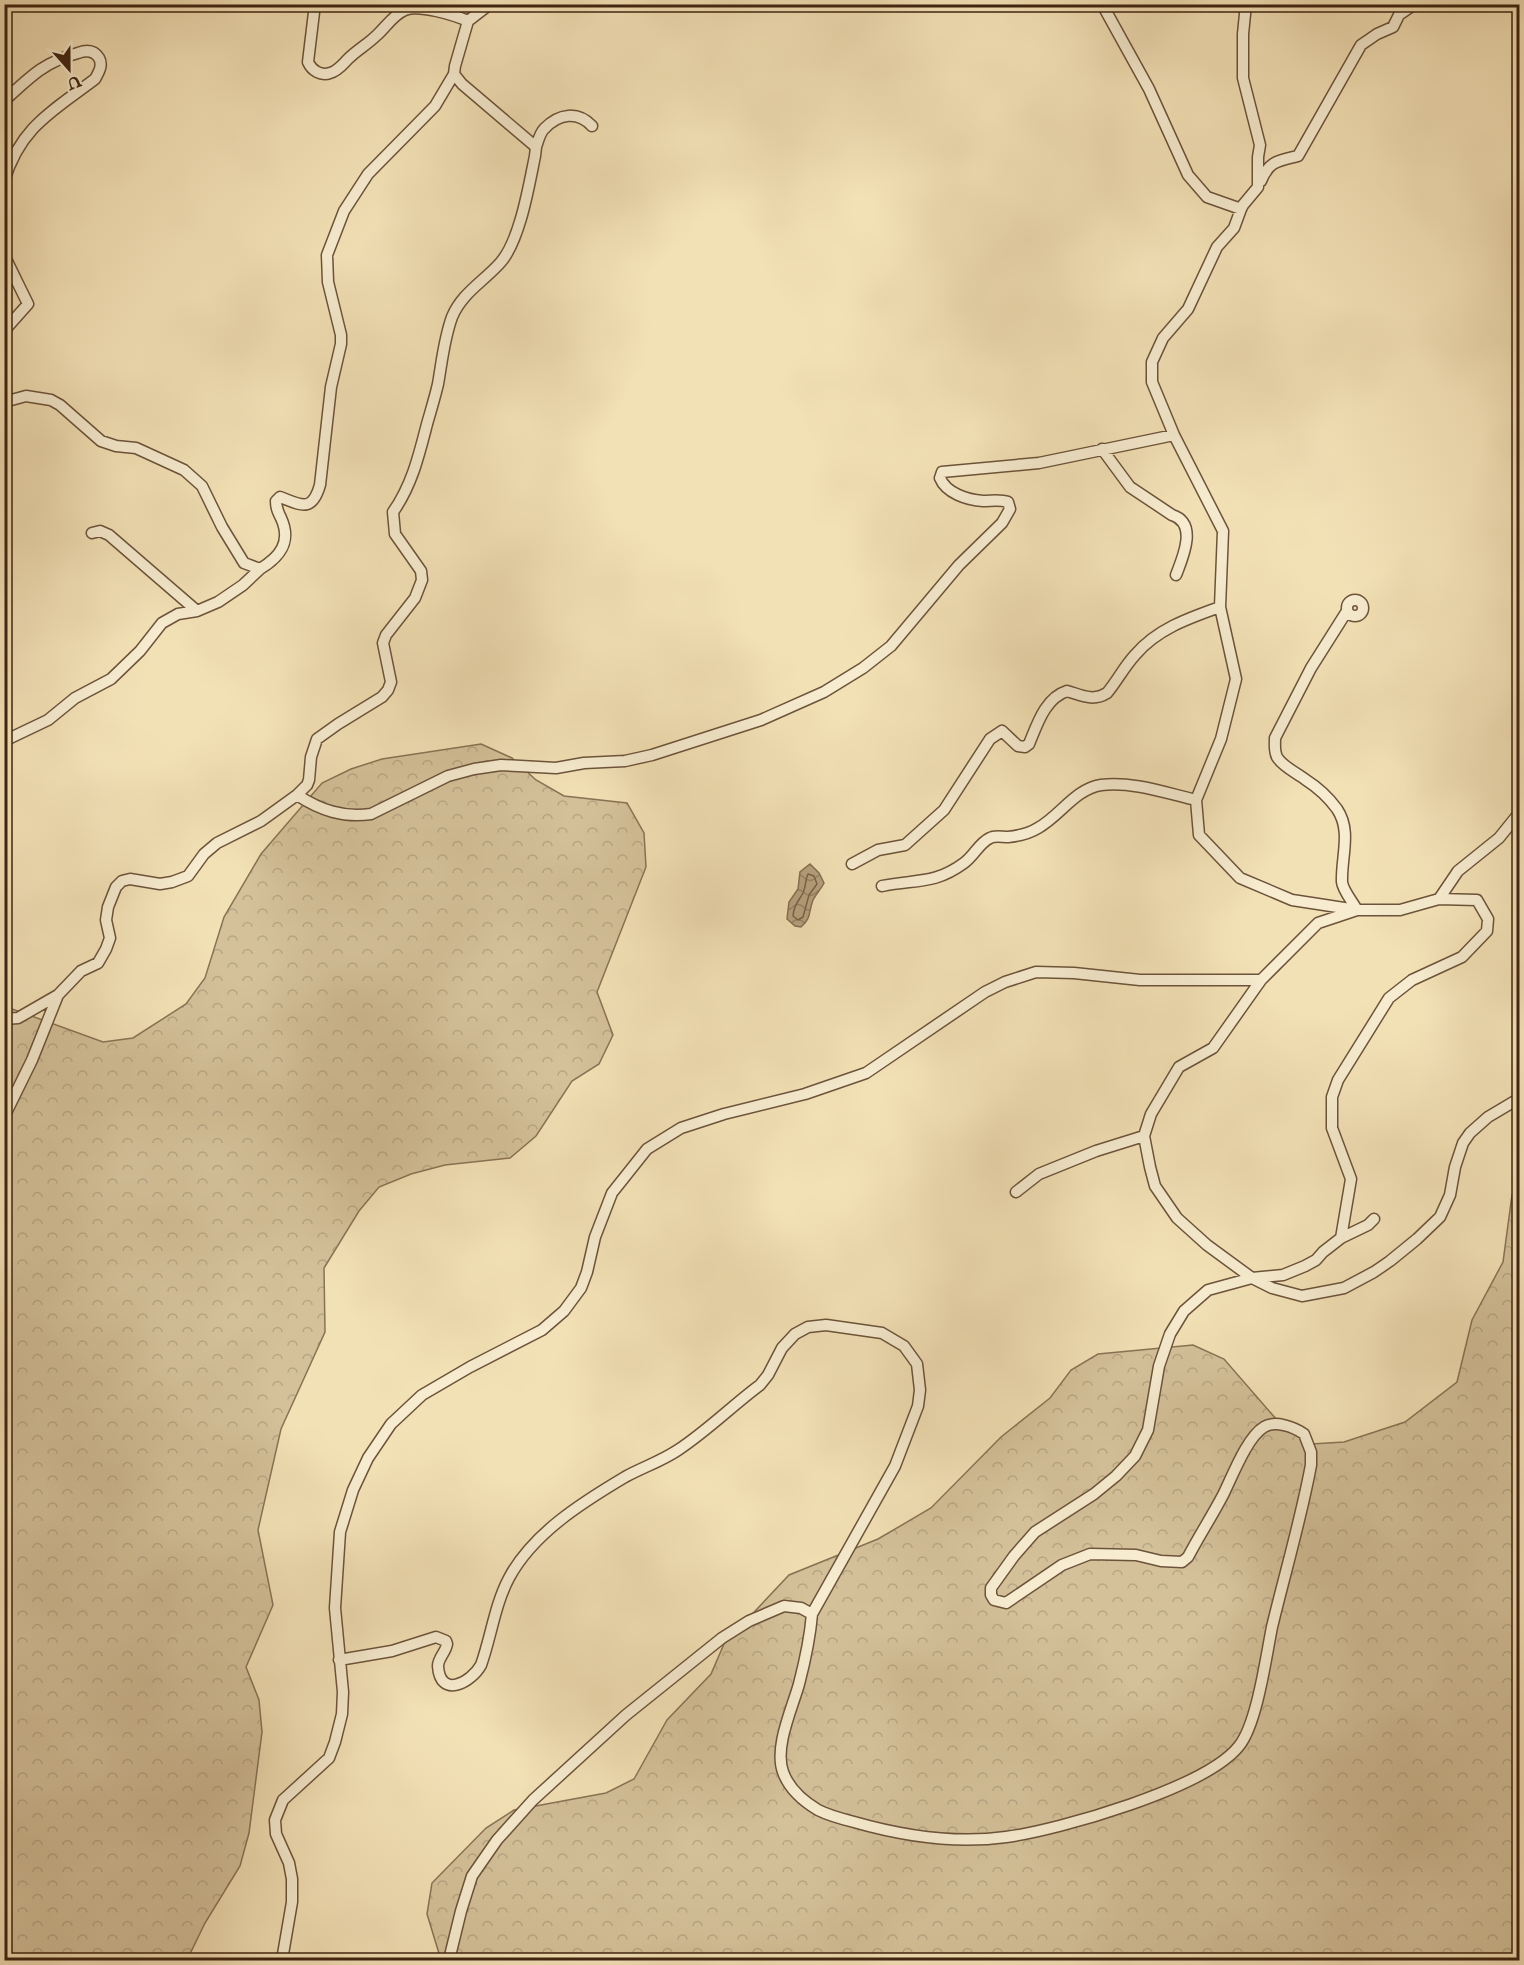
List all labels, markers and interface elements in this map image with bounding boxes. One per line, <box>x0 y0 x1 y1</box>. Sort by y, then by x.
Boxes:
north arrow <box>39 39 99 99</box>
text: U <box>63 69 84 93</box>

